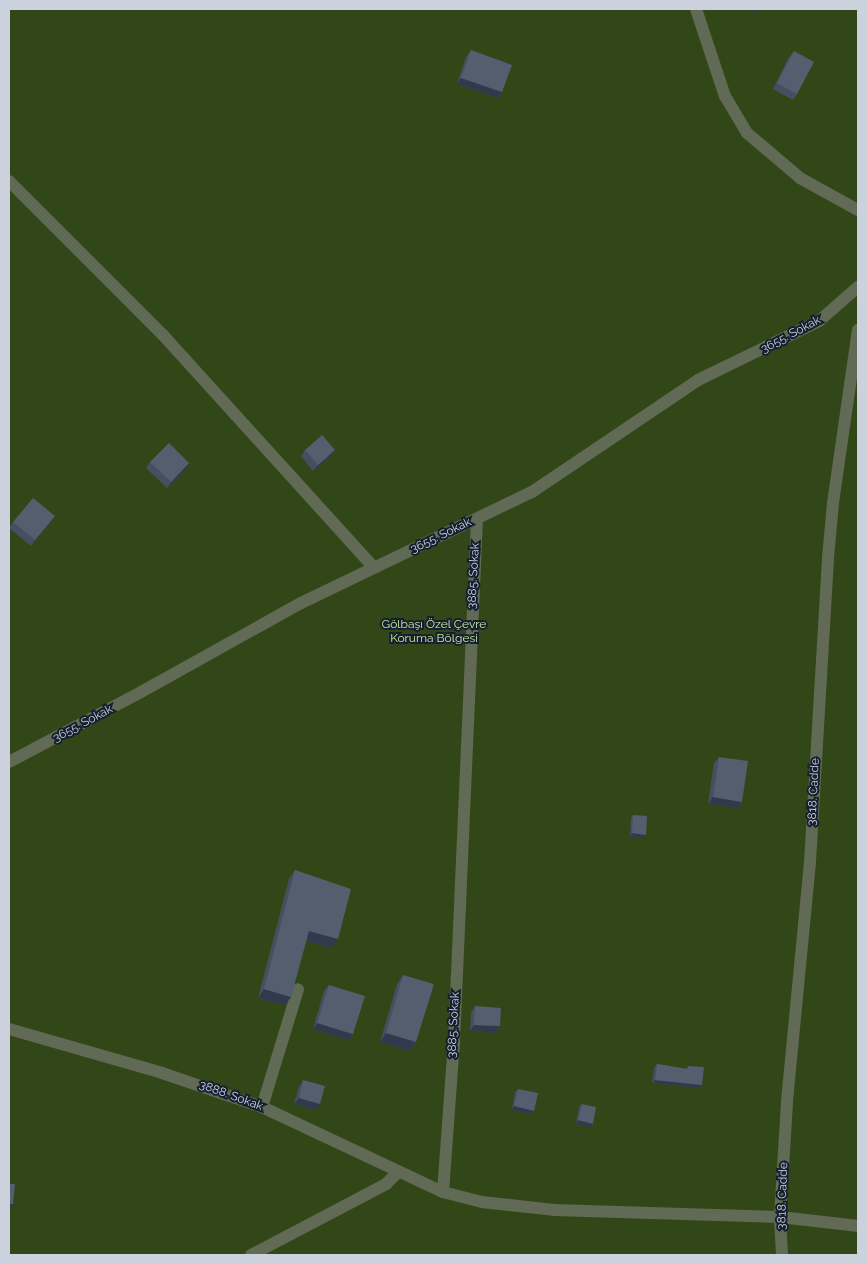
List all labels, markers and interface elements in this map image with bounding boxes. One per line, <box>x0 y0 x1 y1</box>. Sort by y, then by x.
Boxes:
street label: 3655. Sokak <box>759 313 823 357</box>
street label: 3655. Sokak <box>408 515 474 557</box>
street label: 3885. Sokak <box>465 543 483 609</box>
park label: Gölbaşı Özel Çevre Koruma Bölgesi <box>381 618 487 646</box>
street label: 3655. Sokak <box>51 702 115 746</box>
street label: 3818. Cadde <box>805 758 823 826</box>
street label: 3885. Sokak <box>445 992 463 1058</box>
street label: 3888. Sokak <box>197 1078 265 1114</box>
street label: 3818. Cadde <box>775 1162 791 1230</box>

